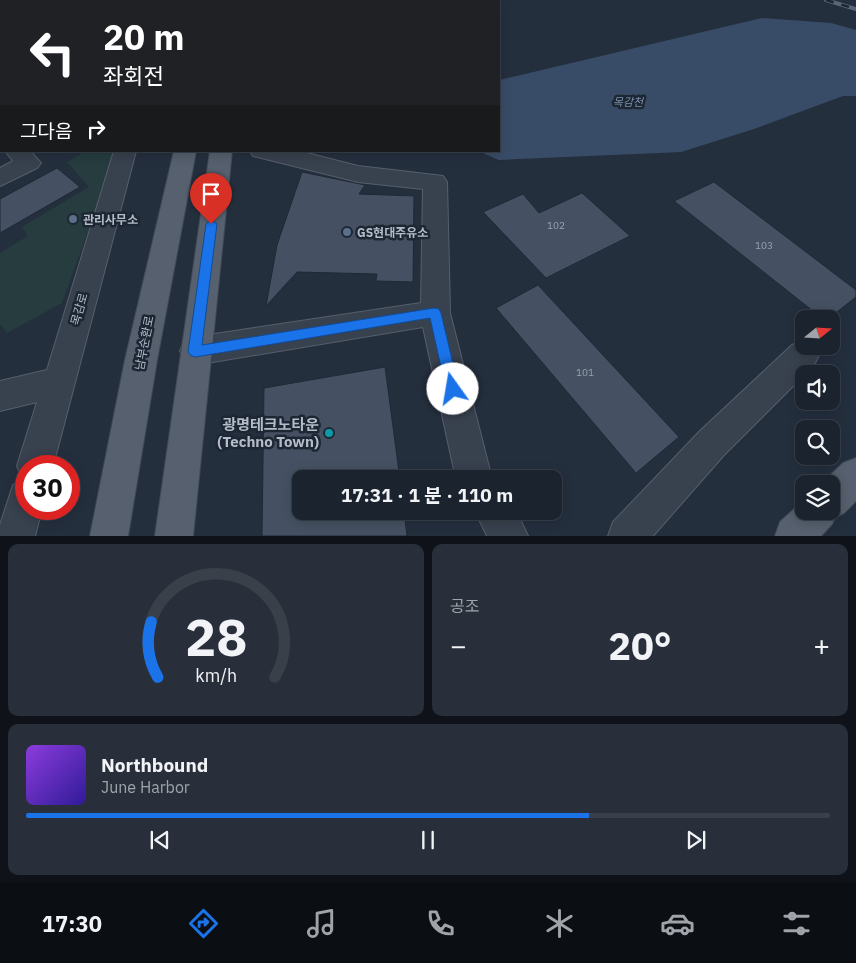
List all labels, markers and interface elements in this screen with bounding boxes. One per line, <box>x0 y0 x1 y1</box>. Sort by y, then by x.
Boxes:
text: 20 m <box>103 14 185 60</box>
icon: left <box>20 20 85 85</box>
text: 좌회전 <box>103 61 164 90</box>
water label: 목감천 <box>613 95 645 109</box>
icon: right <box>82 115 110 143</box>
text: 그다음 <box>20 119 72 143</box>
pin <box>190 173 232 224</box>
icon: arrive <box>197 180 225 208</box>
place label: 관리사무소 <box>83 212 138 227</box>
marker: 관리사무소 <box>67 213 79 225</box>
house number: 102 <box>547 219 565 232</box>
place label: GS현대주유소 <box>357 225 428 240</box>
marker: GS현대주유소 <box>341 226 353 238</box>
house number: 103 <box>755 239 773 252</box>
street label: 목감로 <box>67 291 91 327</box>
north arrow <box>795 310 840 355</box>
map controls <box>795 310 840 520</box>
street label: 남부순환로 <box>131 314 157 372</box>
position arrow <box>426 362 478 414</box>
button: sound <box>795 365 840 410</box>
house number: 101 <box>576 366 594 379</box>
place label: 광명테크노타운 (Techno Town) <box>217 415 319 451</box>
button: search <box>795 420 840 465</box>
marker: 광명테크노타운 (Techno Town) <box>323 427 335 439</box>
speed limit sign: 30 <box>15 455 80 520</box>
button: layers <box>795 475 840 520</box>
text: 17:31 · 1 분 · 110 m <box>341 483 513 507</box>
text: 공조 <box>450 596 479 616</box>
text: 28 <box>185 603 247 670</box>
text: 20° <box>608 621 672 670</box>
text: − <box>450 627 467 664</box>
text: + <box>813 627 830 664</box>
text: km/h <box>195 664 237 687</box>
text: Northbound <box>101 753 208 777</box>
text: June Harbor <box>101 777 190 797</box>
icon: previous <box>146 826 174 854</box>
icon: pause <box>414 826 442 854</box>
icon: next <box>682 826 710 854</box>
icon: directions <box>186 906 221 941</box>
icon: music <box>304 906 339 941</box>
icon: phone <box>423 906 458 941</box>
icon: climate <box>542 906 577 941</box>
icon: car <box>660 906 695 941</box>
icon: filters <box>779 906 814 941</box>
text: 17:30 <box>42 909 102 938</box>

